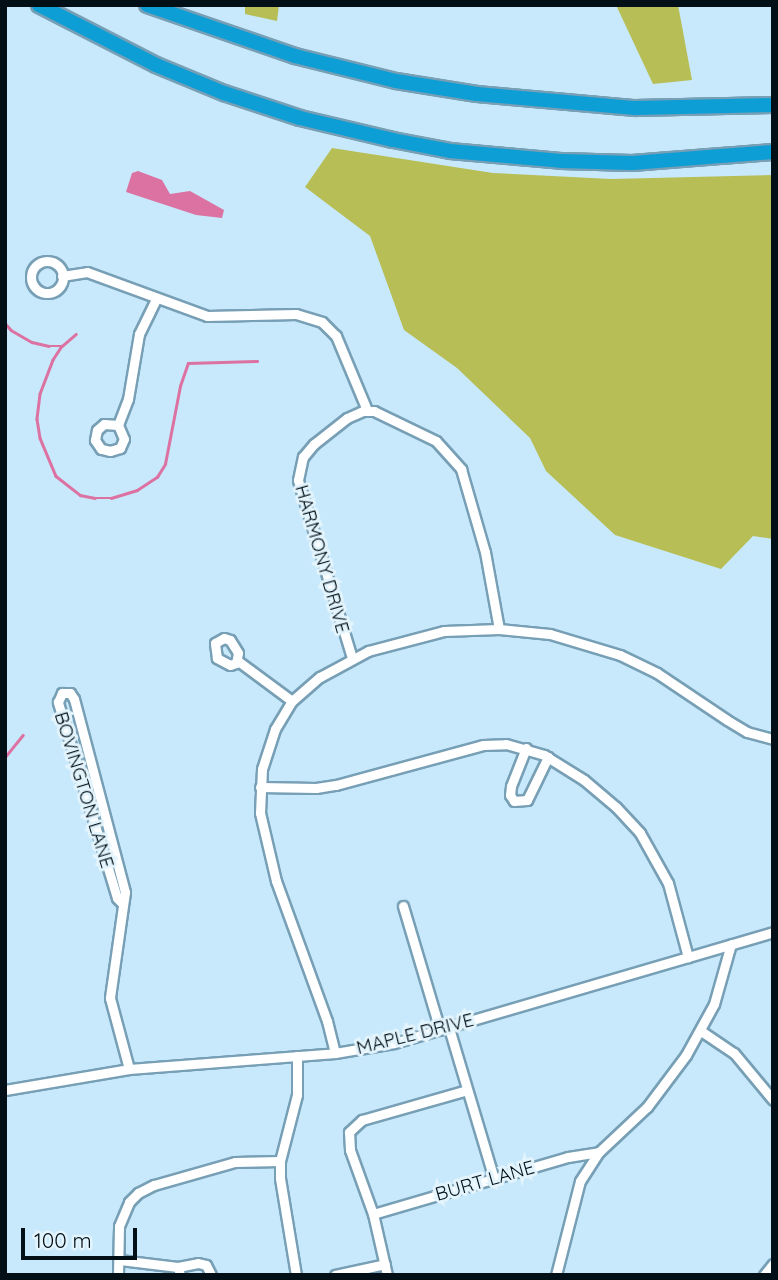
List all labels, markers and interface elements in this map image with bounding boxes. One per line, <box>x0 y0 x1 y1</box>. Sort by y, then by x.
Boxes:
street label: HARMONY DRIVE <box>290 482 354 636</box>
street label: BOVINGTON LANE <box>49 709 119 871</box>
street label: MAPLE DRIVE <box>354 1008 476 1060</box>
street label: BURT LANE <box>433 1156 537 1206</box>
scale bar <box>24 1214 140 1258</box>
text: 100 m <box>34 1227 92 1253</box>

